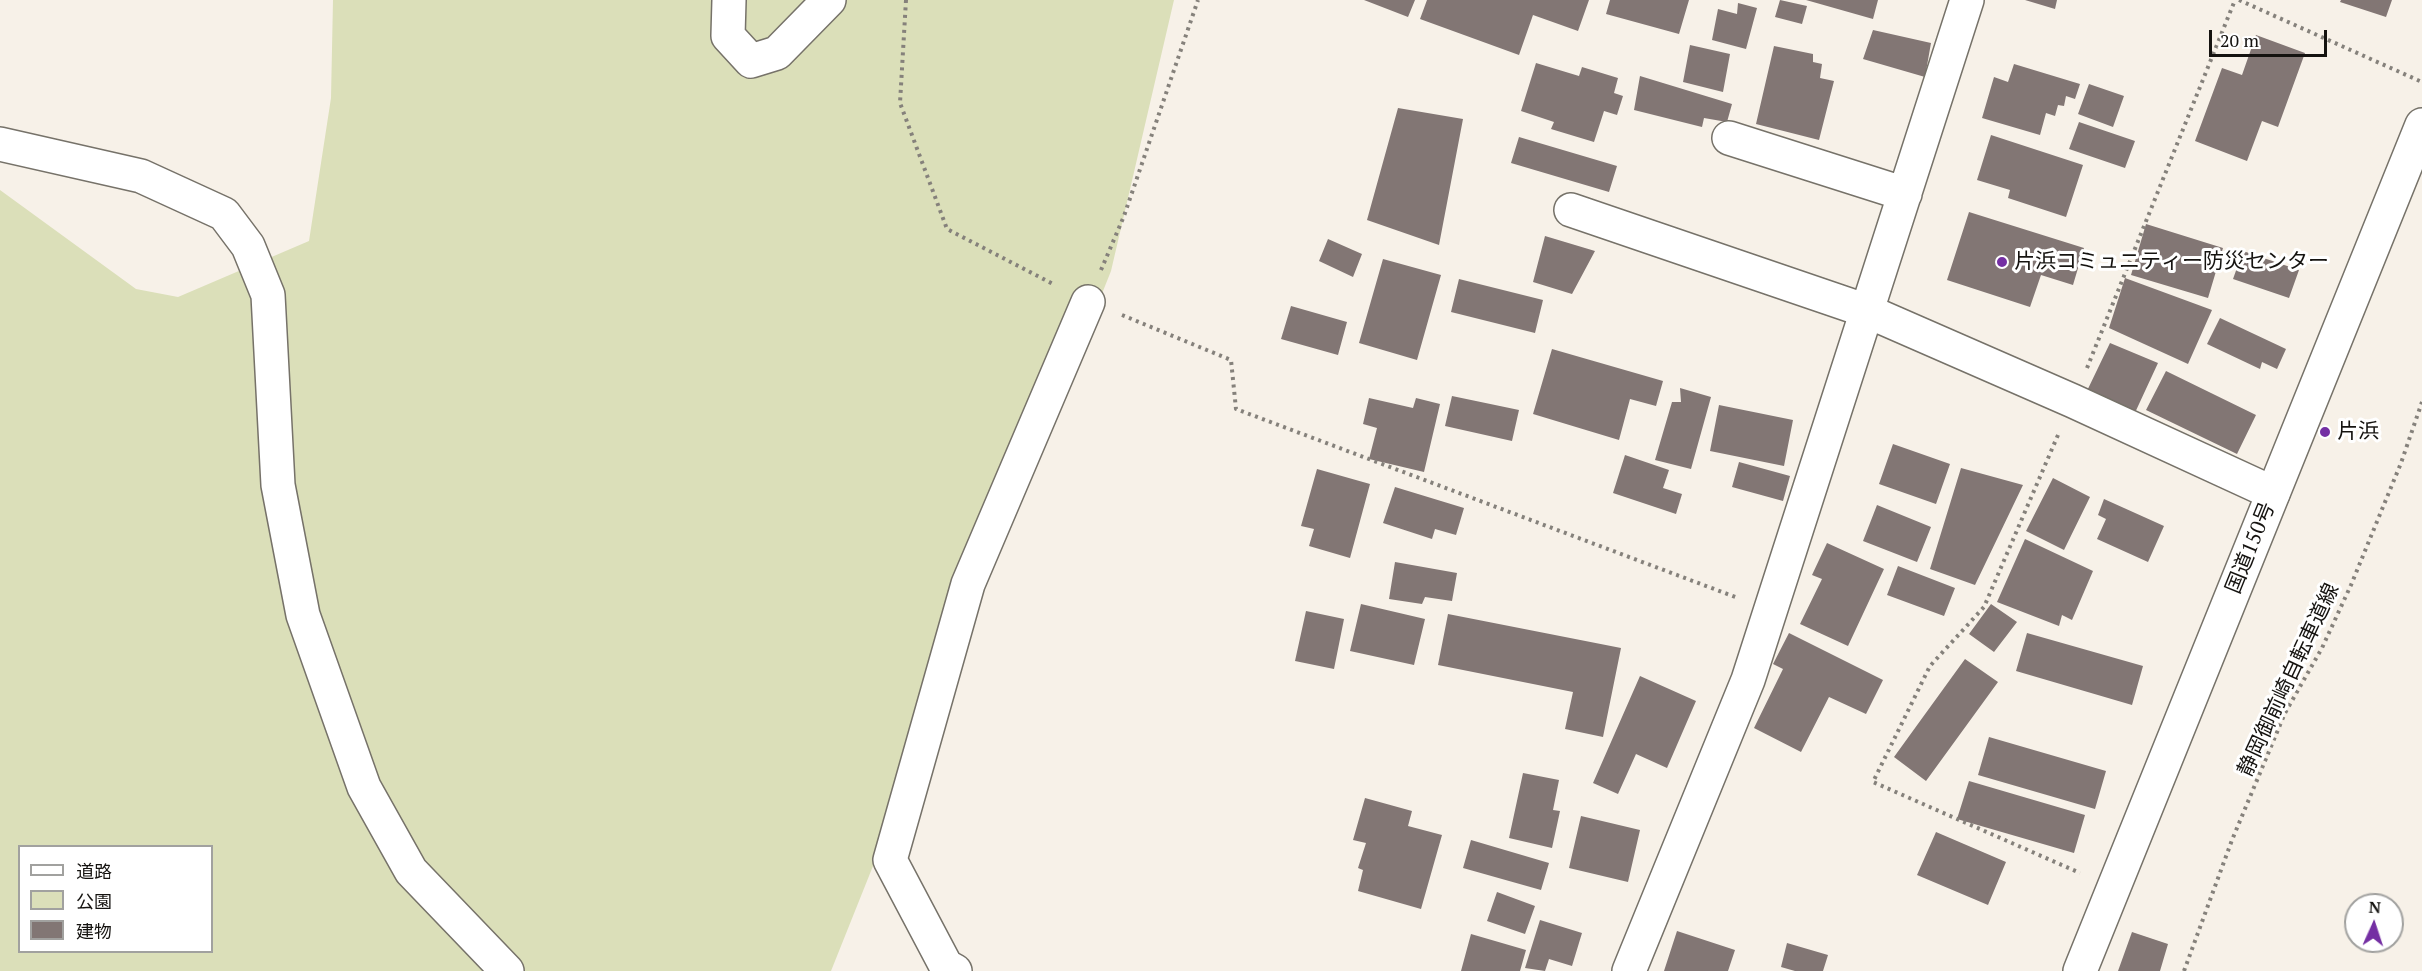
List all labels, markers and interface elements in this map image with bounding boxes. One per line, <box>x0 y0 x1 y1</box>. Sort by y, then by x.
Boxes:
scale bar <box>2212 18 2330 56</box>
text: 20 m <box>2220 28 2259 52</box>
place label: 片浜コミュニティー防災センター <box>2014 249 2329 275</box>
marker: 片浜コミュニティー防災センター <box>1995 255 2009 269</box>
place label: 片浜 <box>2337 419 2379 445</box>
marker: 片浜 <box>2318 425 2332 439</box>
street label: 国道150号 <box>2221 499 2281 597</box>
street label: 静岡御前崎自転車道線 <box>2233 580 2345 780</box>
legend <box>18 845 213 953</box>
text: 道路 <box>76 859 112 883</box>
text: 公園 <box>76 889 112 913</box>
north arrow <box>2344 893 2404 953</box>
text: N <box>2368 896 2381 918</box>
text: 建物 <box>76 919 112 943</box>

